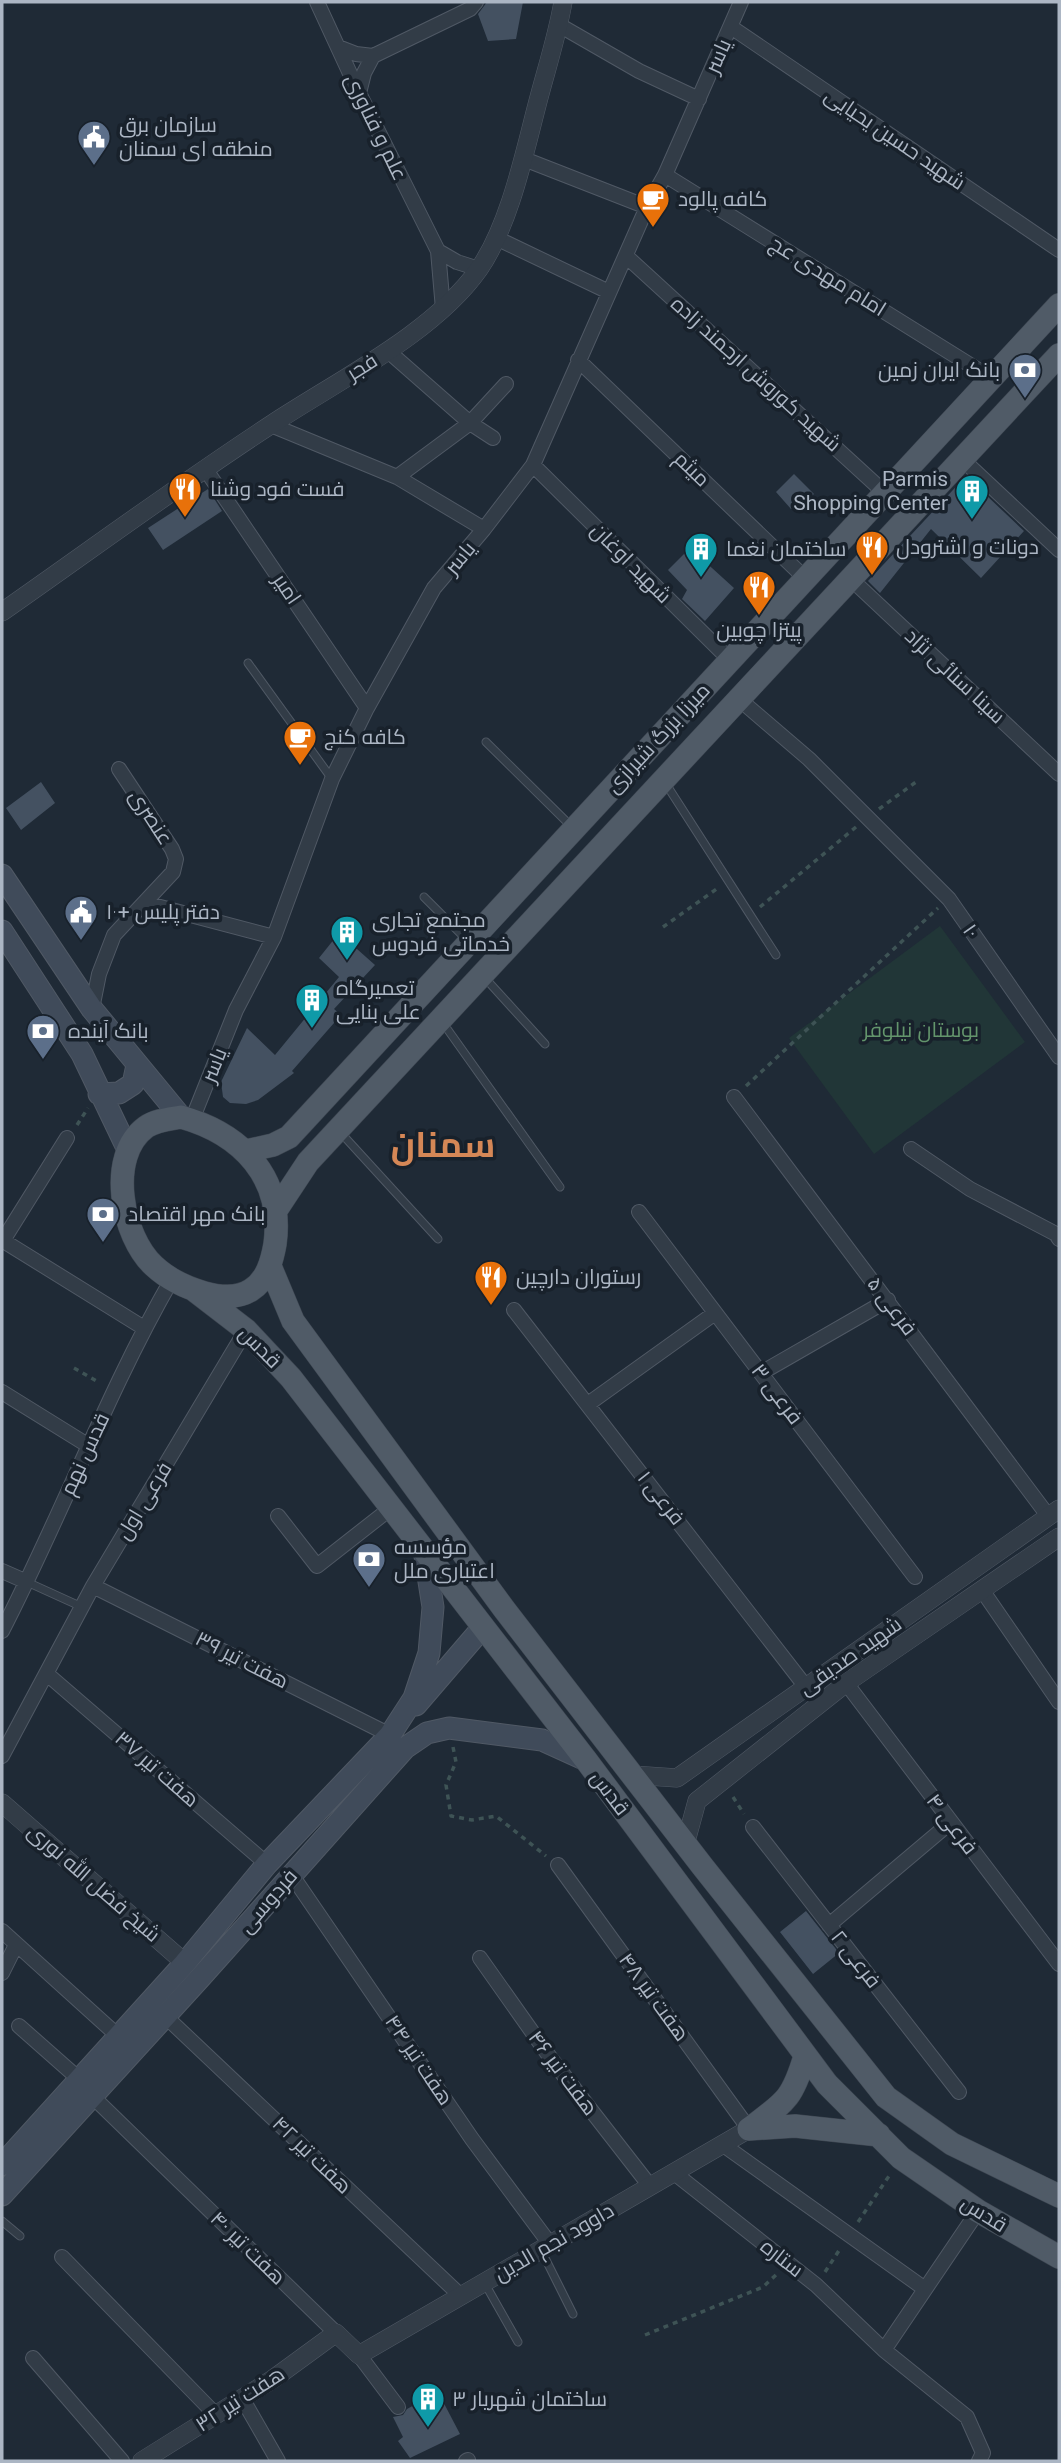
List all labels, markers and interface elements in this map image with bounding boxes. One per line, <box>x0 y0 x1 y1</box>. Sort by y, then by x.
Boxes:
street label: یاسر <box>699 35 736 78</box>
street label: علم و فناوری <box>338 70 412 185</box>
street label: شهید حسین یحیایی <box>820 83 970 196</box>
place label: سازمان برق منطقه ای سمنان <box>119 113 273 162</box>
public building icon: سازمان برق منطقه ای سمنان <box>75 118 113 167</box>
cafe icon: کافه پالود <box>634 180 672 229</box>
place label: کافه پالود <box>678 187 767 213</box>
street label: امام مهدی عج <box>765 231 890 323</box>
street label: شهید کوروش ارجمند زاده <box>666 292 846 457</box>
street label: فجر <box>341 348 382 386</box>
bank icon: بانک ایران زمین <box>1006 351 1044 400</box>
place label: بانک ایران زمین <box>878 358 1000 383</box>
street label: میثم <box>668 447 715 493</box>
place label: Parmis Shopping Center <box>793 467 948 515</box>
restaurant icon: فست فود وشنا <box>166 470 204 519</box>
building icon: Parmis Shopping Center <box>953 472 991 521</box>
place label: فست فود وشنا <box>210 477 345 501</box>
street label: شهید اوغان <box>585 518 676 609</box>
restaurant icon: دونات و اشترودل <box>853 528 891 577</box>
building icon: ساختمان نغما <box>682 530 720 579</box>
place label: دونات و اشترودل <box>896 535 1039 560</box>
street label: یاسر <box>439 537 481 580</box>
place label: ساختمان نغما <box>726 537 846 562</box>
street label: امیر <box>268 568 306 609</box>
restaurant icon: پیتزا چوبین <box>740 568 778 617</box>
place label: پیتزا چوبین <box>716 618 802 644</box>
street label: سینا سنائی نژاد <box>899 624 1010 729</box>
street label: میرزا بزرگ شیرازی <box>601 678 716 799</box>
cafe icon: کافه کنج <box>281 718 319 767</box>
place label: کافه کنج <box>324 725 406 751</box>
street label: عنصری <box>124 785 178 850</box>
public building icon: دفتر پلیس +۱۰ <box>62 893 100 942</box>
place label: دفتر پلیس +۱۰ <box>106 900 220 926</box>
place label: مجتمع تجاری خدماتی فردوس <box>372 908 510 957</box>
building icon: مجتمع تجاری خدماتی فردوس <box>328 913 366 962</box>
street label: ۱۰ <box>958 919 984 943</box>
place label: تعمیرگاه علی بنایی <box>336 976 421 1025</box>
building icon: تعمیرگاه علی بنایی <box>293 981 331 1030</box>
bank icon: بانک آینده <box>24 1012 62 1061</box>
park label: بوستان نیلوفر <box>862 1018 979 1043</box>
place label: بانک آینده <box>68 1019 149 1043</box>
street label: یاسر <box>196 1044 232 1087</box>
district label: سمنان <box>391 1125 495 1166</box>
bank icon: بانک مهر اقتصاد <box>84 1195 122 1244</box>
place label: بانک مهر اقتصاد <box>128 1202 265 1227</box>
restaurant icon: رستوران دارچین <box>472 1258 510 1307</box>
place label: رستوران دارچین <box>516 1265 641 1291</box>
street label: فرعی ۵ <box>862 1272 922 1340</box>
street label: قدس <box>233 1321 286 1374</box>
street label: فرعی ۳ <box>746 1359 807 1430</box>
street label: قدس نهم <box>56 1409 116 1500</box>
street label: فرعی اول <box>111 1458 177 1545</box>
street label: فرعی ۱ <box>632 1466 689 1530</box>
place label: مؤسسه اعتباری ملل <box>394 1535 495 1584</box>
bank icon: مؤسسه اعتباری ملل <box>350 1540 388 1589</box>
street label: شهید صدیقی <box>794 1612 907 1701</box>
street label: هفت تیر ۳۹ <box>192 1626 292 1694</box>
street label: هفت تیر ۳۷ <box>110 1726 204 1812</box>
street label: قدس <box>585 1766 634 1821</box>
street label: فرعی ۴ <box>921 1789 982 1859</box>
street label: شیخ فضل الله نوری <box>22 1817 166 1949</box>
street label: فردوسی <box>234 1864 303 1938</box>
street label: فرعی ۲ <box>825 1925 886 1993</box>
street label: هفت تیر ۴۸ <box>614 1948 694 2046</box>
street label: هفت تیر ۴۴ <box>380 2010 458 2110</box>
street label: هفت تیر ۴۶ <box>523 2026 603 2120</box>
street label: هفت تیر ۴۲ <box>267 2111 357 2199</box>
street label: قدس <box>956 2191 1011 2238</box>
street label: داوود نجم الدین <box>490 2198 619 2288</box>
street label: هفت تیر ۴۰ <box>205 2206 291 2290</box>
street label: ستاره <box>756 2234 808 2282</box>
street label: هفت تیر ۳۲ <box>191 2361 289 2437</box>
building icon: ساختمان شهریار ۳ <box>409 2380 447 2429</box>
place label: ساختمان شهریار ۳ <box>452 2387 607 2412</box>

